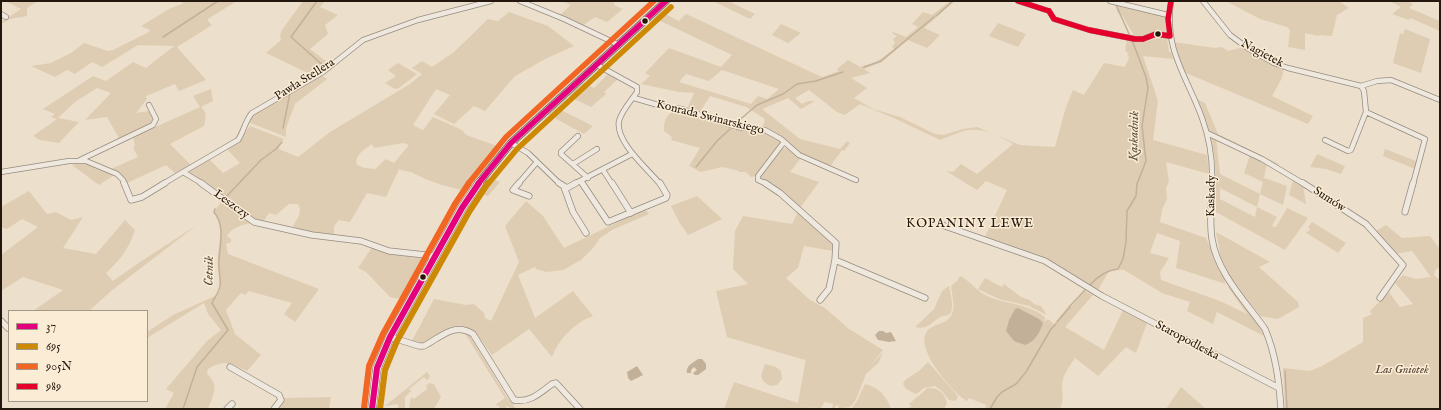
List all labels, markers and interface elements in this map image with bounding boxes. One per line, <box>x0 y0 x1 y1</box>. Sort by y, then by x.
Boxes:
unlabelled marker <box>640 16 650 26</box>
unlabelled marker <box>1153 29 1163 39</box>
street label: Nagietek <box>1238 37 1286 71</box>
street label: Pawła Stellera <box>272 56 338 104</box>
street label: Konrada Swinarskiego <box>655 98 765 138</box>
water label: Kaskadnik <box>1127 111 1143 161</box>
street label: Kaskady <box>1204 175 1220 217</box>
street label: Sumów <box>1310 184 1348 216</box>
street label: Leszczy <box>210 187 252 223</box>
district label: KOPANINY LEWE <box>906 216 1034 232</box>
water label: Cetnik <box>202 256 218 286</box>
unlabelled marker <box>418 272 428 282</box>
legend <box>8 310 148 402</box>
street label: Staropodleska <box>1153 318 1221 364</box>
text: 37 <box>46 319 56 334</box>
text: 695 <box>46 339 61 354</box>
text: 905N <box>46 359 72 374</box>
park label: Las Gniotek <box>1375 364 1429 378</box>
text: 989 <box>46 379 61 394</box>

